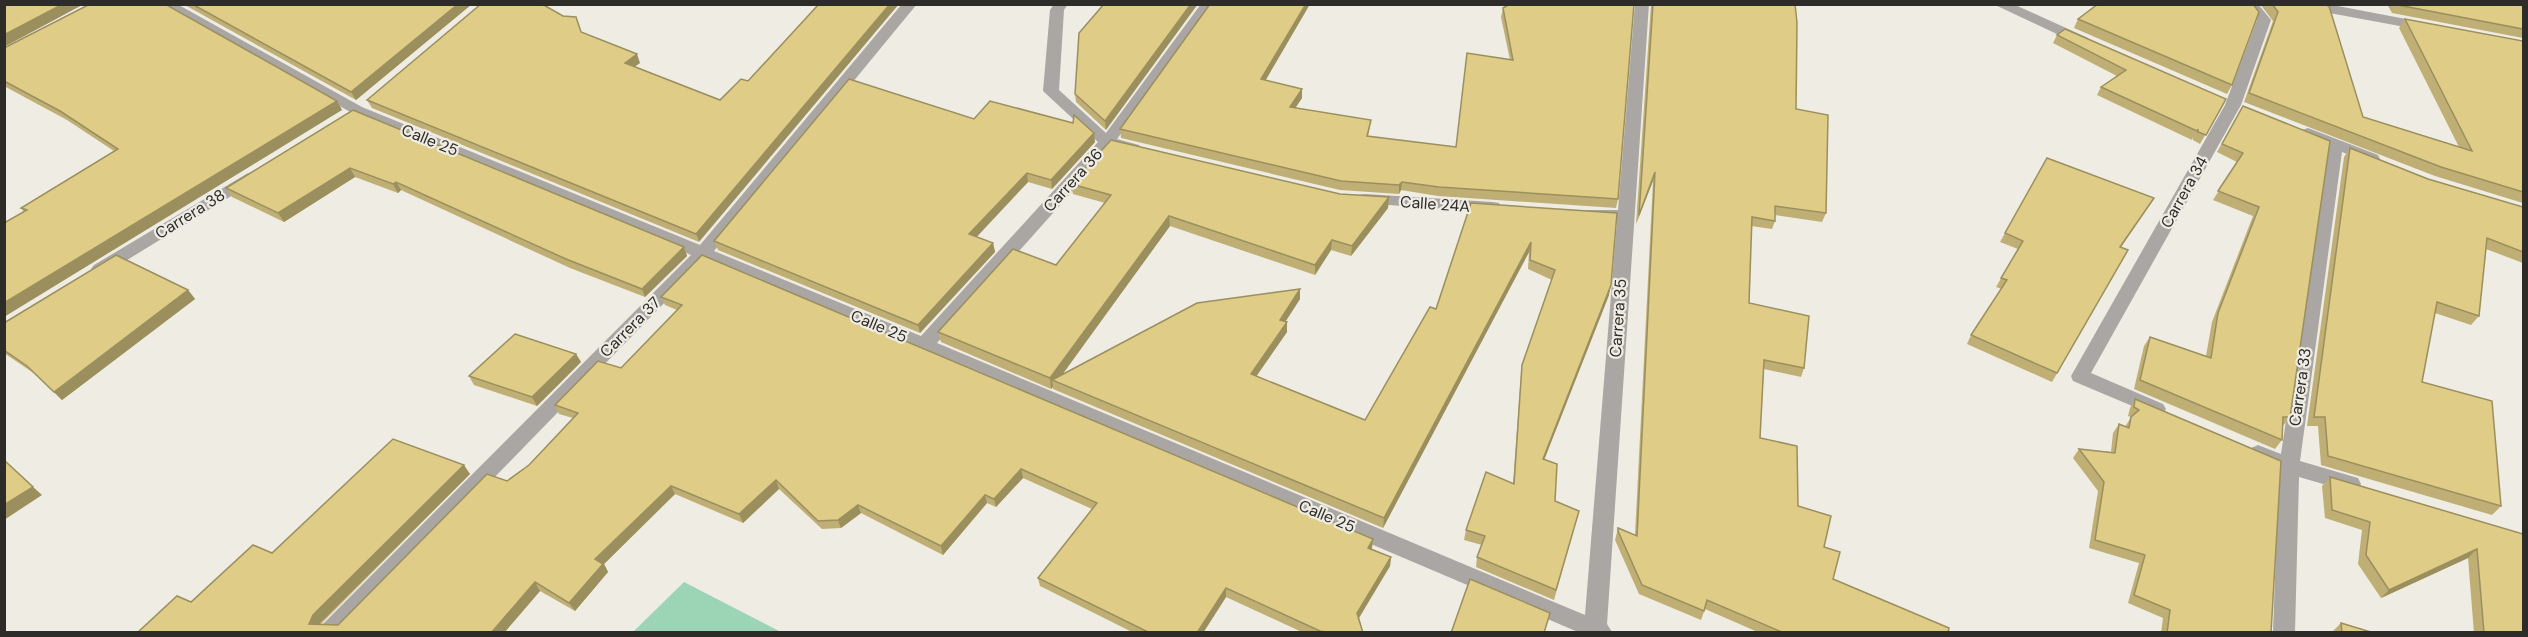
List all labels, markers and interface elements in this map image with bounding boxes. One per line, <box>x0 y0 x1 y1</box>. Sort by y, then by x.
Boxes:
street label: Calle 25 <box>398 119 462 161</box>
street label: Carrera 36 <box>1039 144 1107 216</box>
street label: Carrera 34 <box>2156 152 2212 232</box>
street label: Carrera 38 <box>151 184 229 244</box>
street label: Calle 24A <box>1399 191 1471 217</box>
street label: Carrera 35 <box>1605 278 1631 358</box>
street label: Carrera 37 <box>595 292 665 362</box>
street label: Calle 25 <box>847 305 911 347</box>
street label: Carrera 33 <box>2284 347 2316 427</box>
street label: Calle 25 <box>1295 495 1359 537</box>

